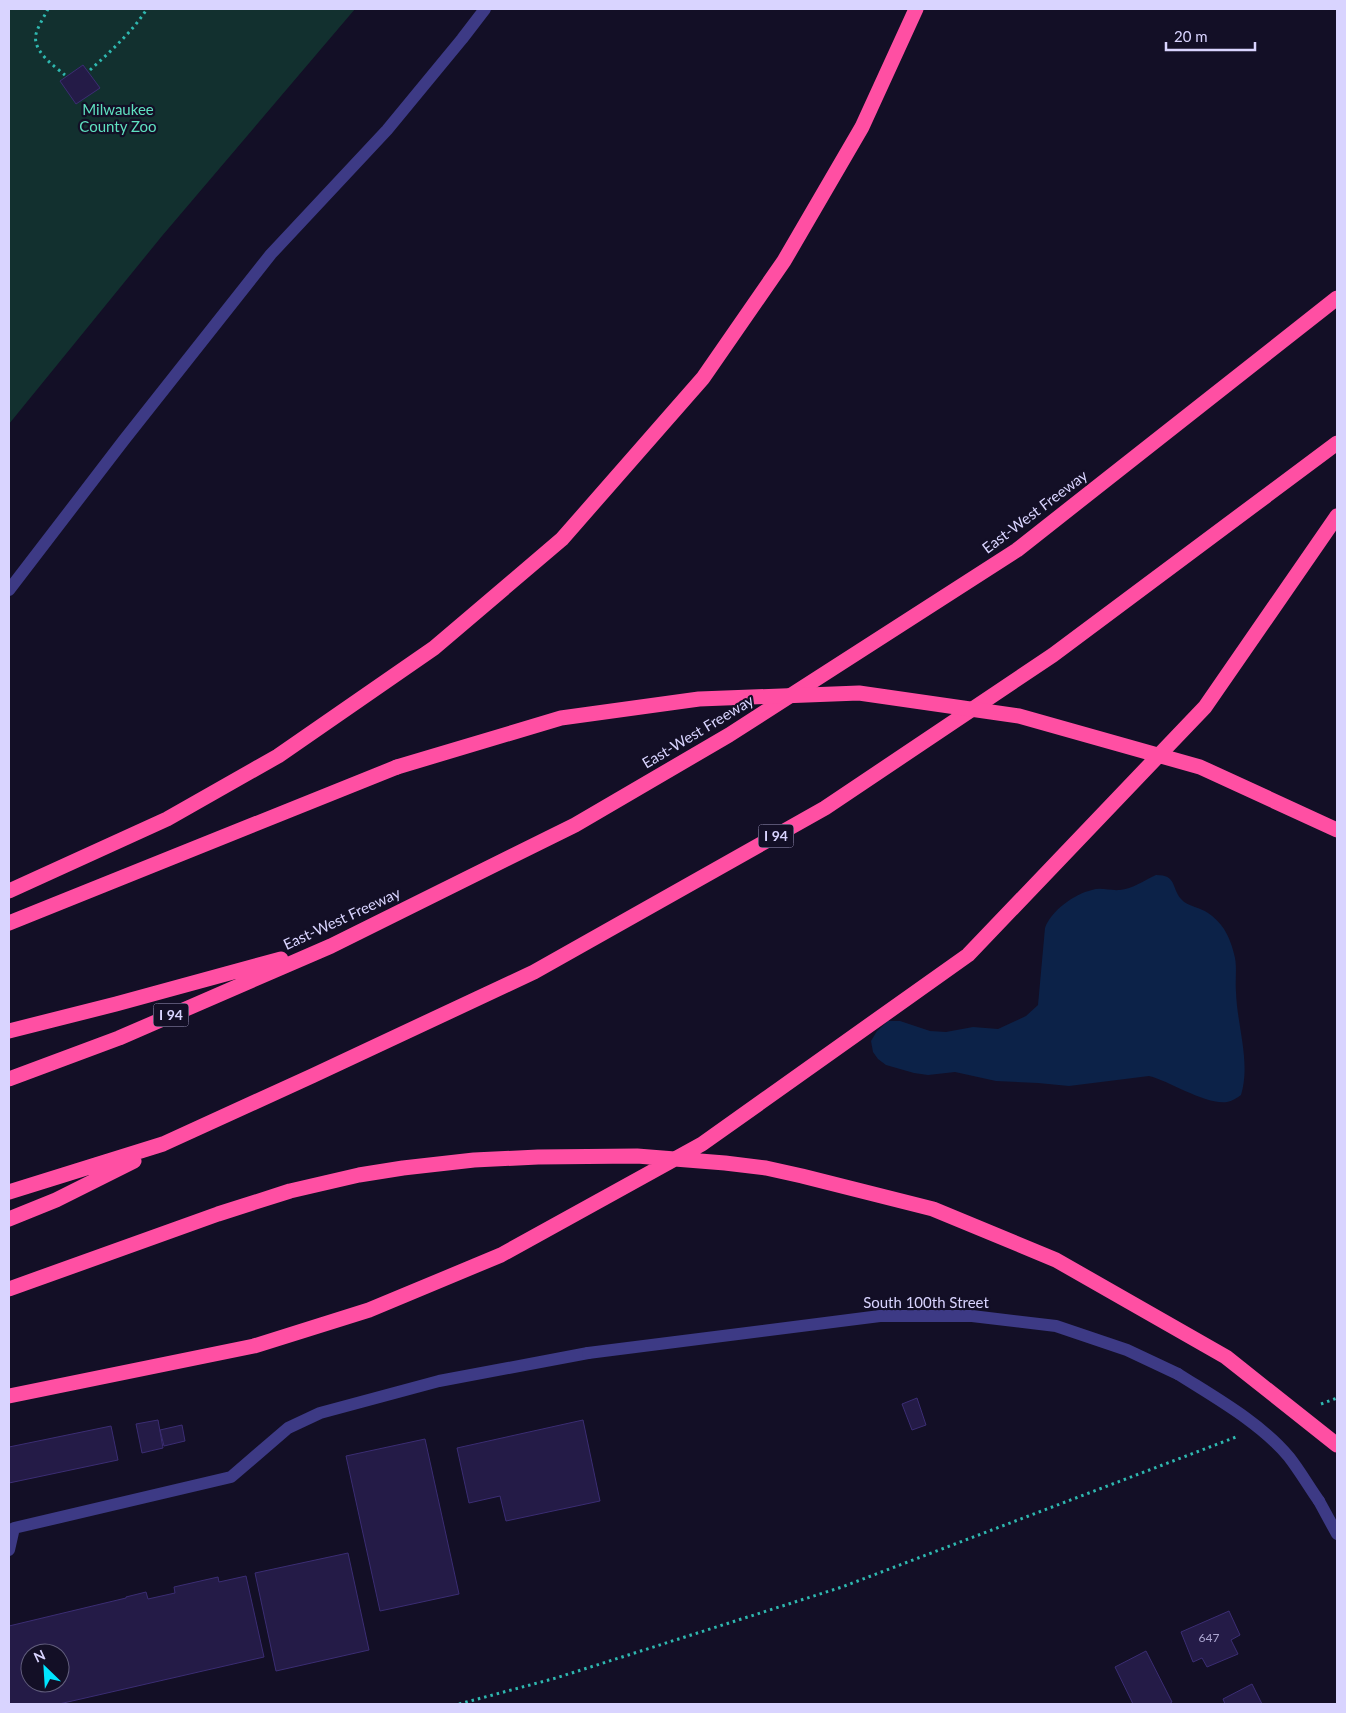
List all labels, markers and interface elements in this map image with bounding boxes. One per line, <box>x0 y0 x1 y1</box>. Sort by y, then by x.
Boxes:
scale bar <box>1166 20 1255 52</box>
text: 20 m <box>1174 27 1208 45</box>
park label: Milwaukee County Zoo <box>79 100 157 135</box>
street label: East-West Freeway <box>978 466 1091 557</box>
street label: East-West Freeway <box>638 691 757 772</box>
road number: I 94 <box>758 824 794 848</box>
street label: East-West Freeway <box>280 883 403 953</box>
road number: I 94 <box>154 1004 188 1026</box>
street label: South 100th Street <box>863 1293 989 1311</box>
house number: 647 <box>1199 1630 1219 1645</box>
north arrow <box>20 1643 70 1693</box>
text: N <box>31 1646 48 1666</box>

